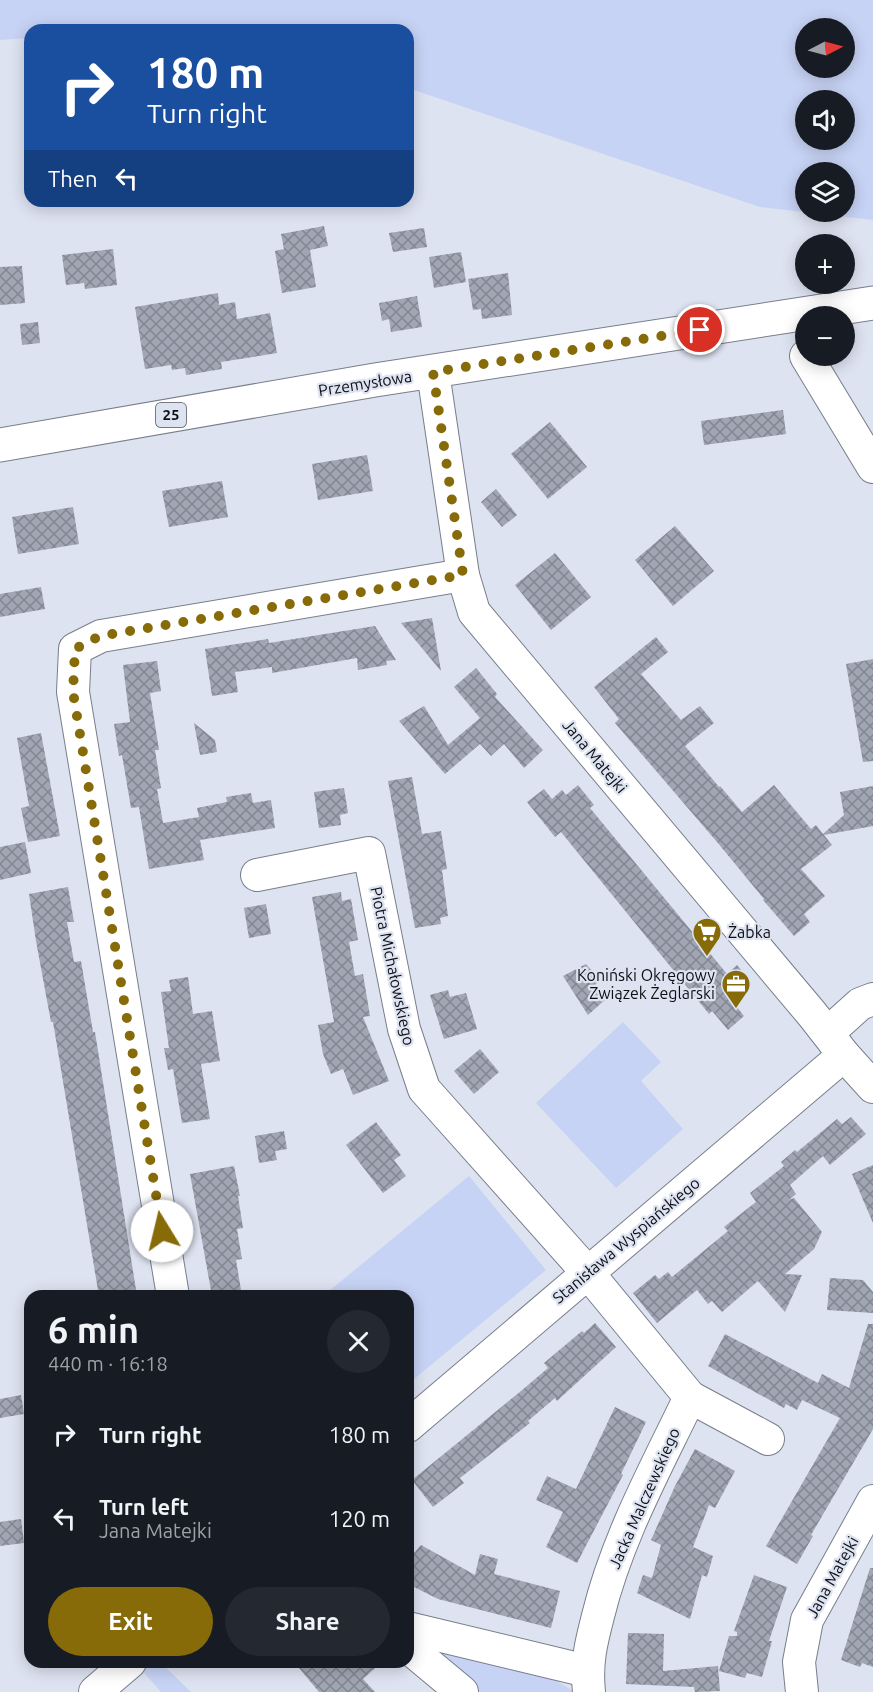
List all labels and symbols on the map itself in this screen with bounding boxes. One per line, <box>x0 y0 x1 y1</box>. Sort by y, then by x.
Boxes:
north arrow <box>795 18 855 78</box>
pin <box>674 304 725 355</box>
street label: Przemysłowa <box>317 367 413 399</box>
road number: 25 <box>156 403 186 427</box>
street label: Jana Matejki <box>559 716 631 796</box>
street label: Piotra Michałowskiego <box>367 885 419 1047</box>
supermarket icon: Żabka <box>691 916 723 958</box>
place label: Żabka <box>728 923 771 941</box>
place label: Koniński Okręgowy Związek Żeglarski <box>577 966 715 1002</box>
office icon: Koniński Okręgowy Związek Żeglarski <box>720 968 752 1010</box>
street label: Stanisława Wyspiańskiego <box>549 1173 703 1307</box>
position arrow <box>130 1199 194 1263</box>
street label: Jacka Malczewskiego <box>605 1425 683 1571</box>
street label: Jana Matejki <box>802 1533 862 1621</box>

